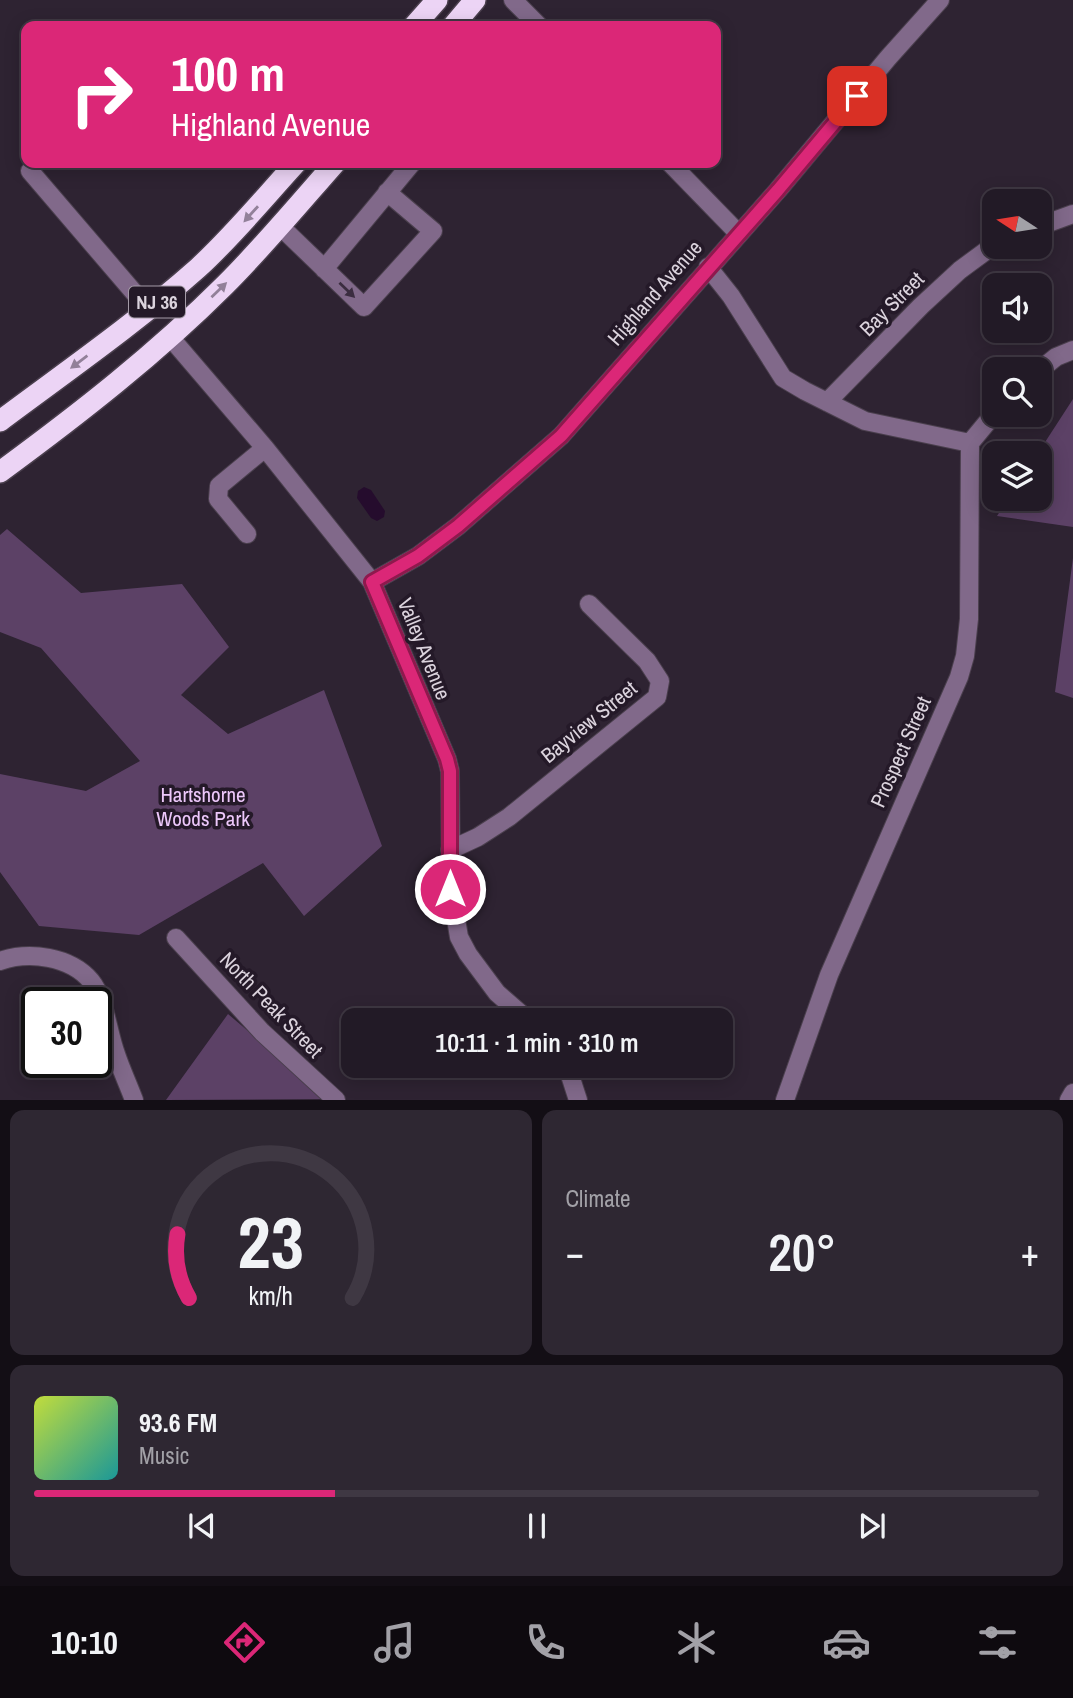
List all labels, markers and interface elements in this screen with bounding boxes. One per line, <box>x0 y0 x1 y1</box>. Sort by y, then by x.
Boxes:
text: 100 m <box>171 40 285 106</box>
icon: right <box>56 49 147 140</box>
pin <box>827 66 887 126</box>
icon: arrive <box>838 77 876 115</box>
text: Highland Avenue <box>171 103 370 146</box>
north arrow <box>982 189 1052 259</box>
map controls <box>982 189 1052 511</box>
one-way arrow <box>243 205 259 223</box>
street label: Highland Avenue <box>601 234 708 352</box>
street label: Bay Street <box>853 265 930 342</box>
button: sound <box>982 273 1052 343</box>
one-way arrow <box>338 282 355 298</box>
one-way arrow <box>210 283 227 299</box>
road number: NJ 36 <box>129 286 185 318</box>
one-way arrow <box>70 355 88 369</box>
button: search <box>982 357 1052 427</box>
button: layers <box>982 441 1052 511</box>
street label: Valley Avenue <box>391 594 458 704</box>
street label: Bayview Street <box>535 674 643 769</box>
street label: Prospect Street <box>863 691 938 812</box>
park label: Hartshorne Woods Park <box>156 780 250 833</box>
position arrow <box>413 852 487 926</box>
street label: North Peak Street <box>213 945 329 1064</box>
speed limit sign: 30 <box>21 987 112 1078</box>
text: 10:11 · 1 min · 310 m <box>435 1025 639 1060</box>
text: Climate <box>566 1183 630 1214</box>
text: 23 <box>238 1194 304 1292</box>
text: 20° <box>768 1217 836 1287</box>
text: − <box>566 1227 584 1278</box>
text: + <box>1021 1227 1039 1278</box>
text: km/h <box>249 1279 293 1313</box>
text: 93.6 FM <box>139 1405 217 1440</box>
text: Music <box>139 1440 189 1471</box>
icon: previous <box>183 1507 221 1545</box>
icon: pause <box>518 1507 556 1545</box>
icon: next <box>853 1507 891 1545</box>
icon: directions <box>220 1618 269 1667</box>
icon: music <box>370 1618 419 1667</box>
icon: phone <box>521 1618 570 1667</box>
icon: climate <box>672 1618 721 1667</box>
icon: car <box>822 1618 871 1667</box>
icon: filters <box>973 1618 1022 1667</box>
text: 10:10 <box>51 1621 118 1664</box>

